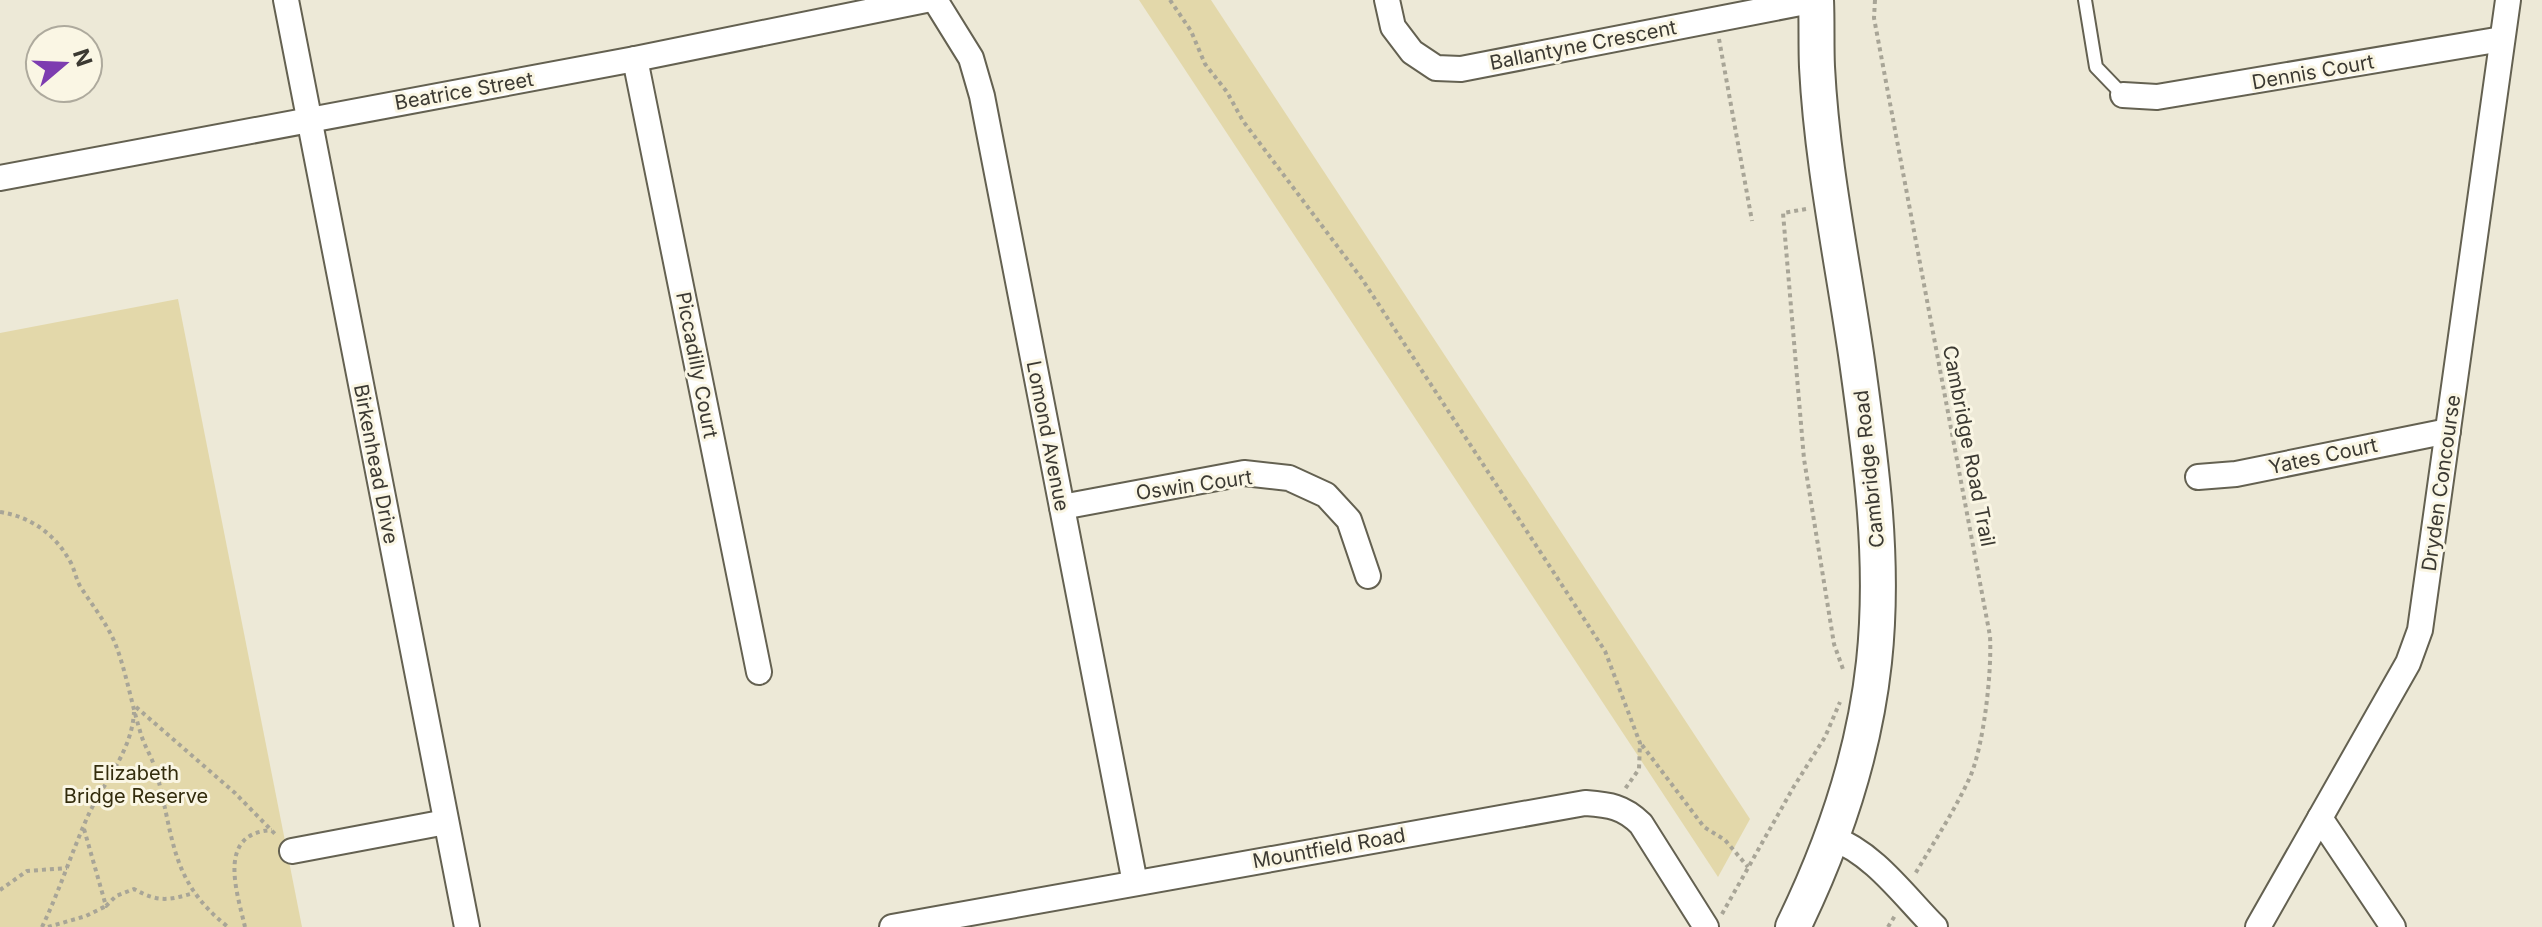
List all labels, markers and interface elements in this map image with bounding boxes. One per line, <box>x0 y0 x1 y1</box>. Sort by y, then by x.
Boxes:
street label: Ballantyne Crescent <box>1488 15 1679 75</box>
north arrow <box>24 24 104 104</box>
text: N <box>68 45 98 70</box>
street label: Dennis Court <box>2250 49 2376 95</box>
street label: Beatrice Street <box>393 67 536 115</box>
street label: Piccadilly Court <box>671 290 723 441</box>
street label: Cambridge Road Trail <box>1938 343 2000 549</box>
street label: Lomond Avenue <box>1022 359 1074 513</box>
street label: Birkenhead Drive <box>349 382 403 546</box>
street label: Cambridge Road <box>1849 389 1889 549</box>
street label: Dryden Concourse <box>2417 393 2465 573</box>
street label: Yates Court <box>2267 433 2380 479</box>
street label: Oswin Court <box>1134 465 1254 505</box>
park label: Elizabeth Bridge Reserve <box>64 761 208 808</box>
street label: Mountfield Road <box>1251 823 1407 873</box>

